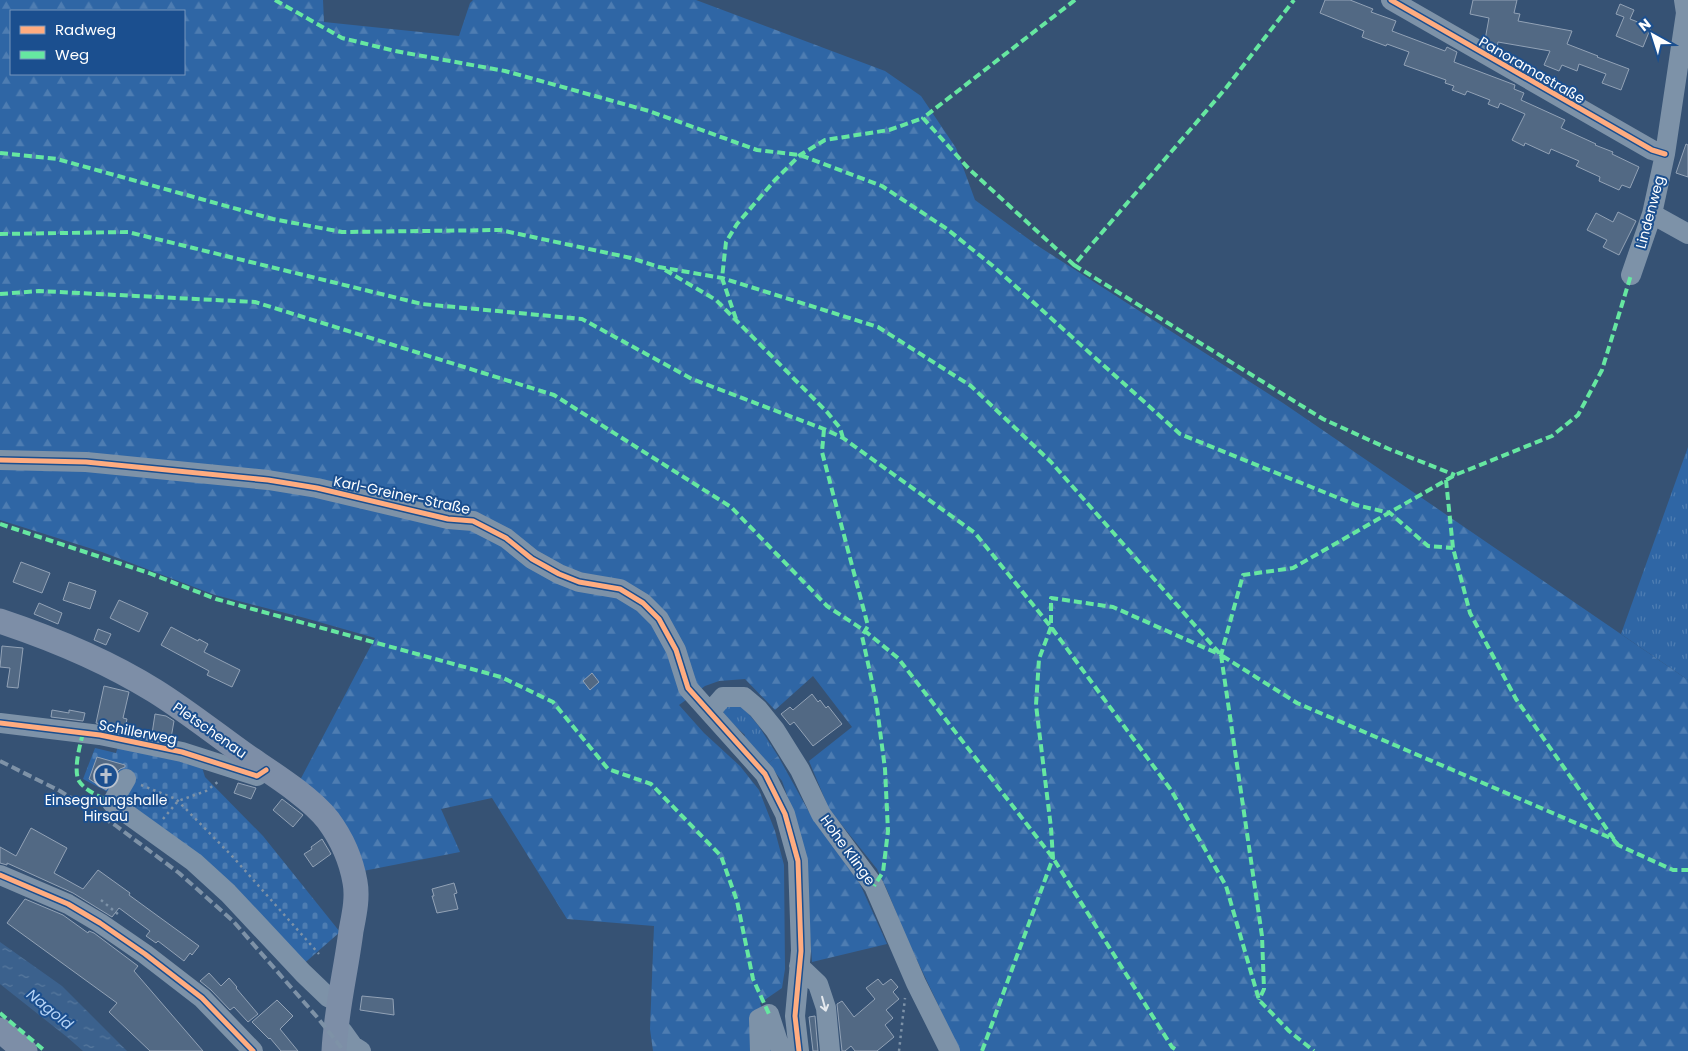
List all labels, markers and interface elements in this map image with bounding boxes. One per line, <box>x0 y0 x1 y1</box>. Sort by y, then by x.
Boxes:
legend <box>10 10 185 75</box>
north arrow <box>1628 10 1678 60</box>
text: N <box>1634 14 1655 36</box>
text: Radweg <box>55 19 116 40</box>
street label: Panoramastraße <box>1475 31 1589 109</box>
text: Weg <box>55 44 89 65</box>
street label: Lindenweg <box>1631 173 1669 251</box>
street label: Karl-Greiner-Straße <box>332 471 472 519</box>
street label: Pletschenau <box>169 697 251 763</box>
street label: Schillerweg <box>97 715 179 749</box>
church icon: Einsegnungshalle Hirsau <box>93 763 119 789</box>
place label: Einsegnungshalle Hirsau <box>45 790 168 826</box>
street label: Hohe Klinge <box>816 811 880 889</box>
water label: Nagold <box>22 984 78 1035</box>
one-way arrow <box>820 996 829 1012</box>

